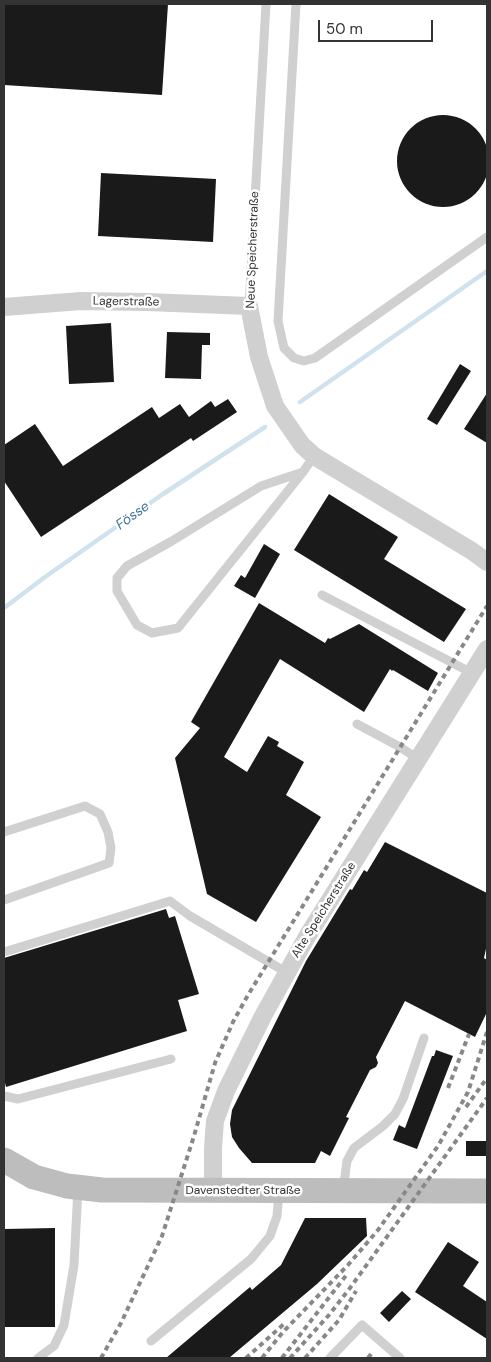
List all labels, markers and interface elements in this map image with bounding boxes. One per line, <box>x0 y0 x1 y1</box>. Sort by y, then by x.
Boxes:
scale bar <box>321 10 436 42</box>
text: 50 m <box>326 19 363 39</box>
street label: Neue Speicherstraße <box>244 191 262 309</box>
street label: Lagerstraße <box>93 294 159 310</box>
water label: Fösse <box>113 498 153 534</box>
street label: Alte Speicherstraße <box>289 859 359 961</box>
street label: Davenstedter Straße <box>185 1184 301 1198</box>

